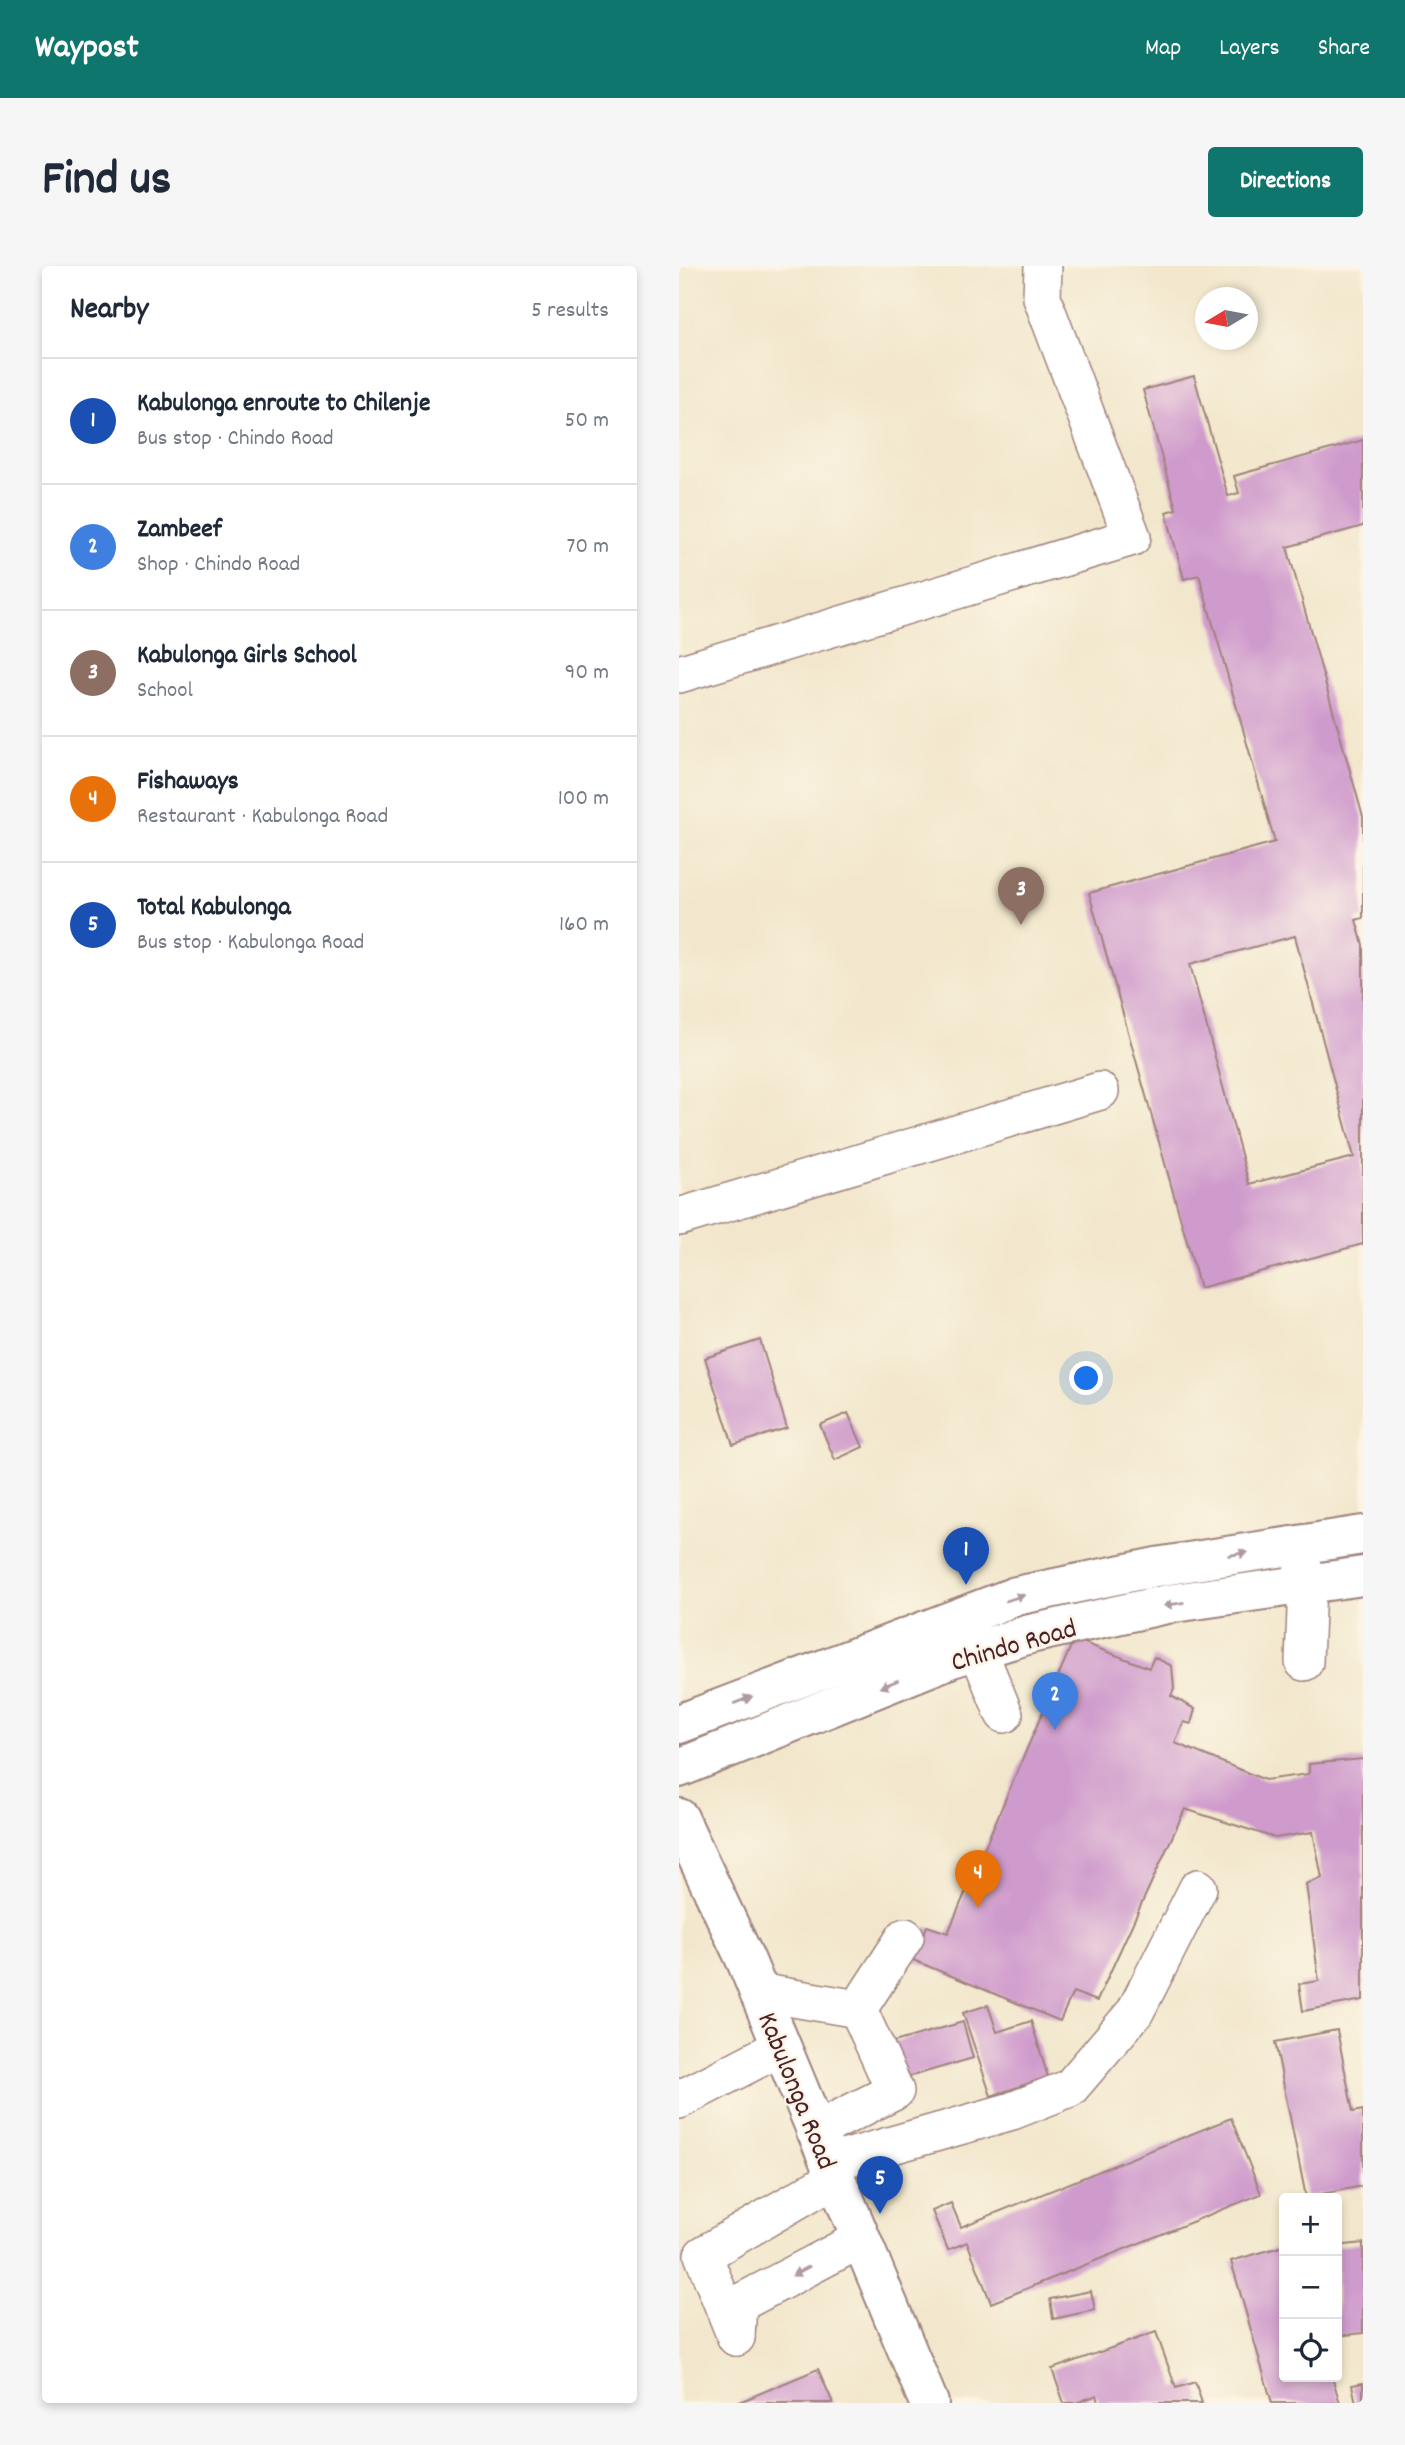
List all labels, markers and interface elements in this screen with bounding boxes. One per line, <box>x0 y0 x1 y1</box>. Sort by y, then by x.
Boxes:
text: Waypost <box>35 26 139 73</box>
text: Map <box>1145 32 1181 66</box>
text: Layers <box>1219 32 1280 66</box>
text: Share <box>1318 32 1370 66</box>
text: Find us <box>42 147 171 217</box>
button: Directions <box>1208 147 1363 217</box>
north arrow <box>1195 287 1258 350</box>
text: Nearby <box>70 290 148 333</box>
text: 5 results <box>531 295 609 328</box>
text: Kabulonga enroute to Chilenje <box>137 386 430 423</box>
text: 1 <box>90 405 96 438</box>
text: 50 m <box>565 405 609 438</box>
text: Bus stop · Chindo Road <box>137 423 334 456</box>
text: Zambeef <box>137 512 222 549</box>
text: 2 <box>88 531 98 564</box>
text: 70 m <box>567 531 609 564</box>
text: Shop · Chindo Road <box>137 549 300 582</box>
text: Kabulonga Girls School <box>137 638 357 675</box>
text: 3 <box>88 657 98 690</box>
text: 90 m <box>565 657 609 690</box>
text: School <box>137 675 193 708</box>
text: Fishaways <box>137 764 239 801</box>
text: 4 <box>88 783 98 816</box>
text: 100 m <box>558 783 609 816</box>
text: Restaurant · Kabulonga Road <box>137 801 388 834</box>
pin: 3 <box>998 867 1044 925</box>
text: Total Kabulonga <box>137 890 291 927</box>
text: 5 <box>88 909 98 942</box>
text: 160 m <box>559 909 609 942</box>
text: Bus stop · Kabulonga Road <box>137 927 364 960</box>
your location <box>1069 1361 1103 1395</box>
pin: 1 <box>943 1527 989 1585</box>
one-way arrow <box>1227 1548 1249 1559</box>
one-way arrow <box>1004 1592 1025 1602</box>
one-way arrow <box>1163 1599 1185 1610</box>
street label: Chindo Road <box>947 1611 1082 1685</box>
pin: 2 <box>1032 1672 1078 1730</box>
one-way arrow <box>878 1678 899 1689</box>
one-way arrow <box>732 1694 753 1705</box>
pin: 4 <box>955 1850 1001 1908</box>
street label: Kabulonga Road <box>745 2007 844 2177</box>
pin: 5 <box>857 2156 903 2214</box>
map controls <box>1279 2193 1342 2382</box>
button: + <box>1279 2193 1342 2256</box>
button: − <box>1279 2256 1342 2319</box>
one-way arrow <box>790 2265 810 2277</box>
button: locate <box>1279 2319 1342 2382</box>

